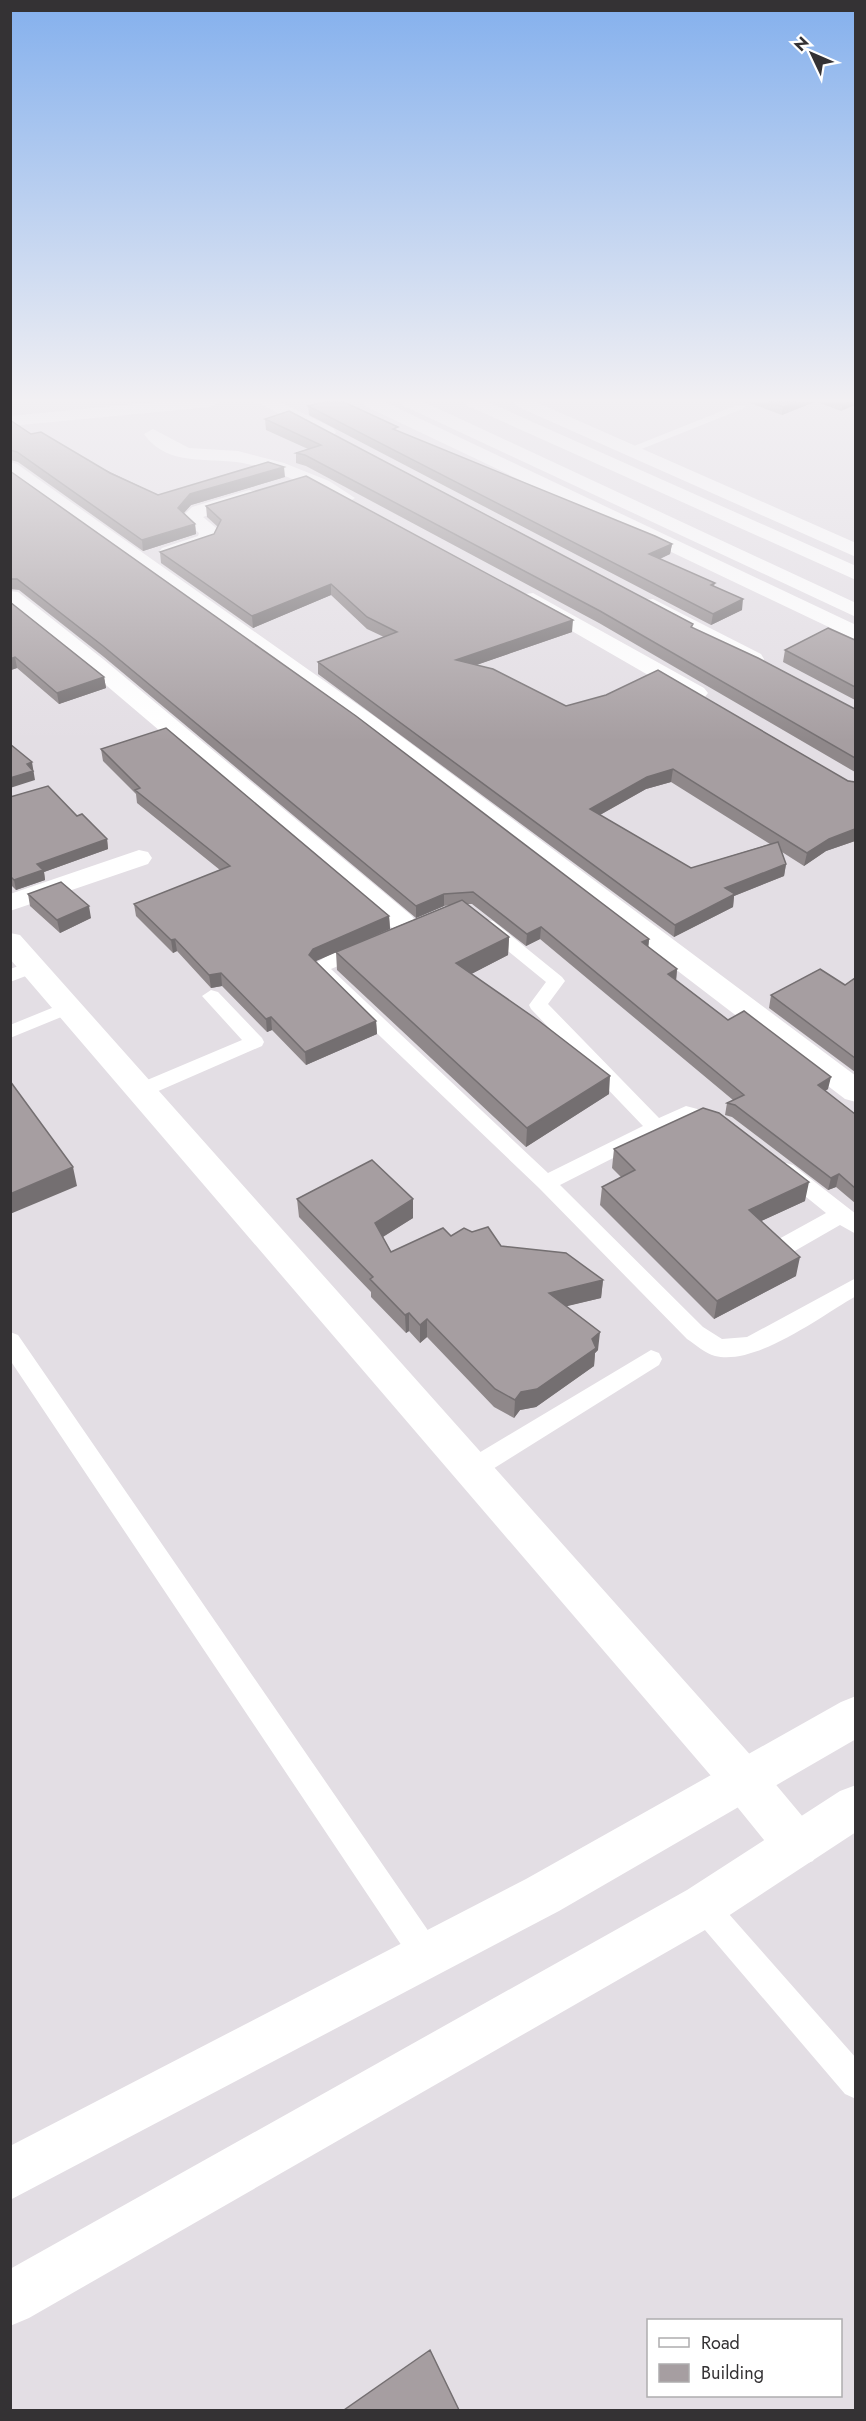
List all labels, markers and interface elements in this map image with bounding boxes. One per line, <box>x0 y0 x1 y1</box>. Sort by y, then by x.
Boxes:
north arrow <box>782 24 842 84</box>
text: N <box>789 31 814 56</box>
legend <box>647 2319 842 2397</box>
text: Road <box>701 2330 740 2356</box>
text: Building <box>701 2360 764 2386</box>

